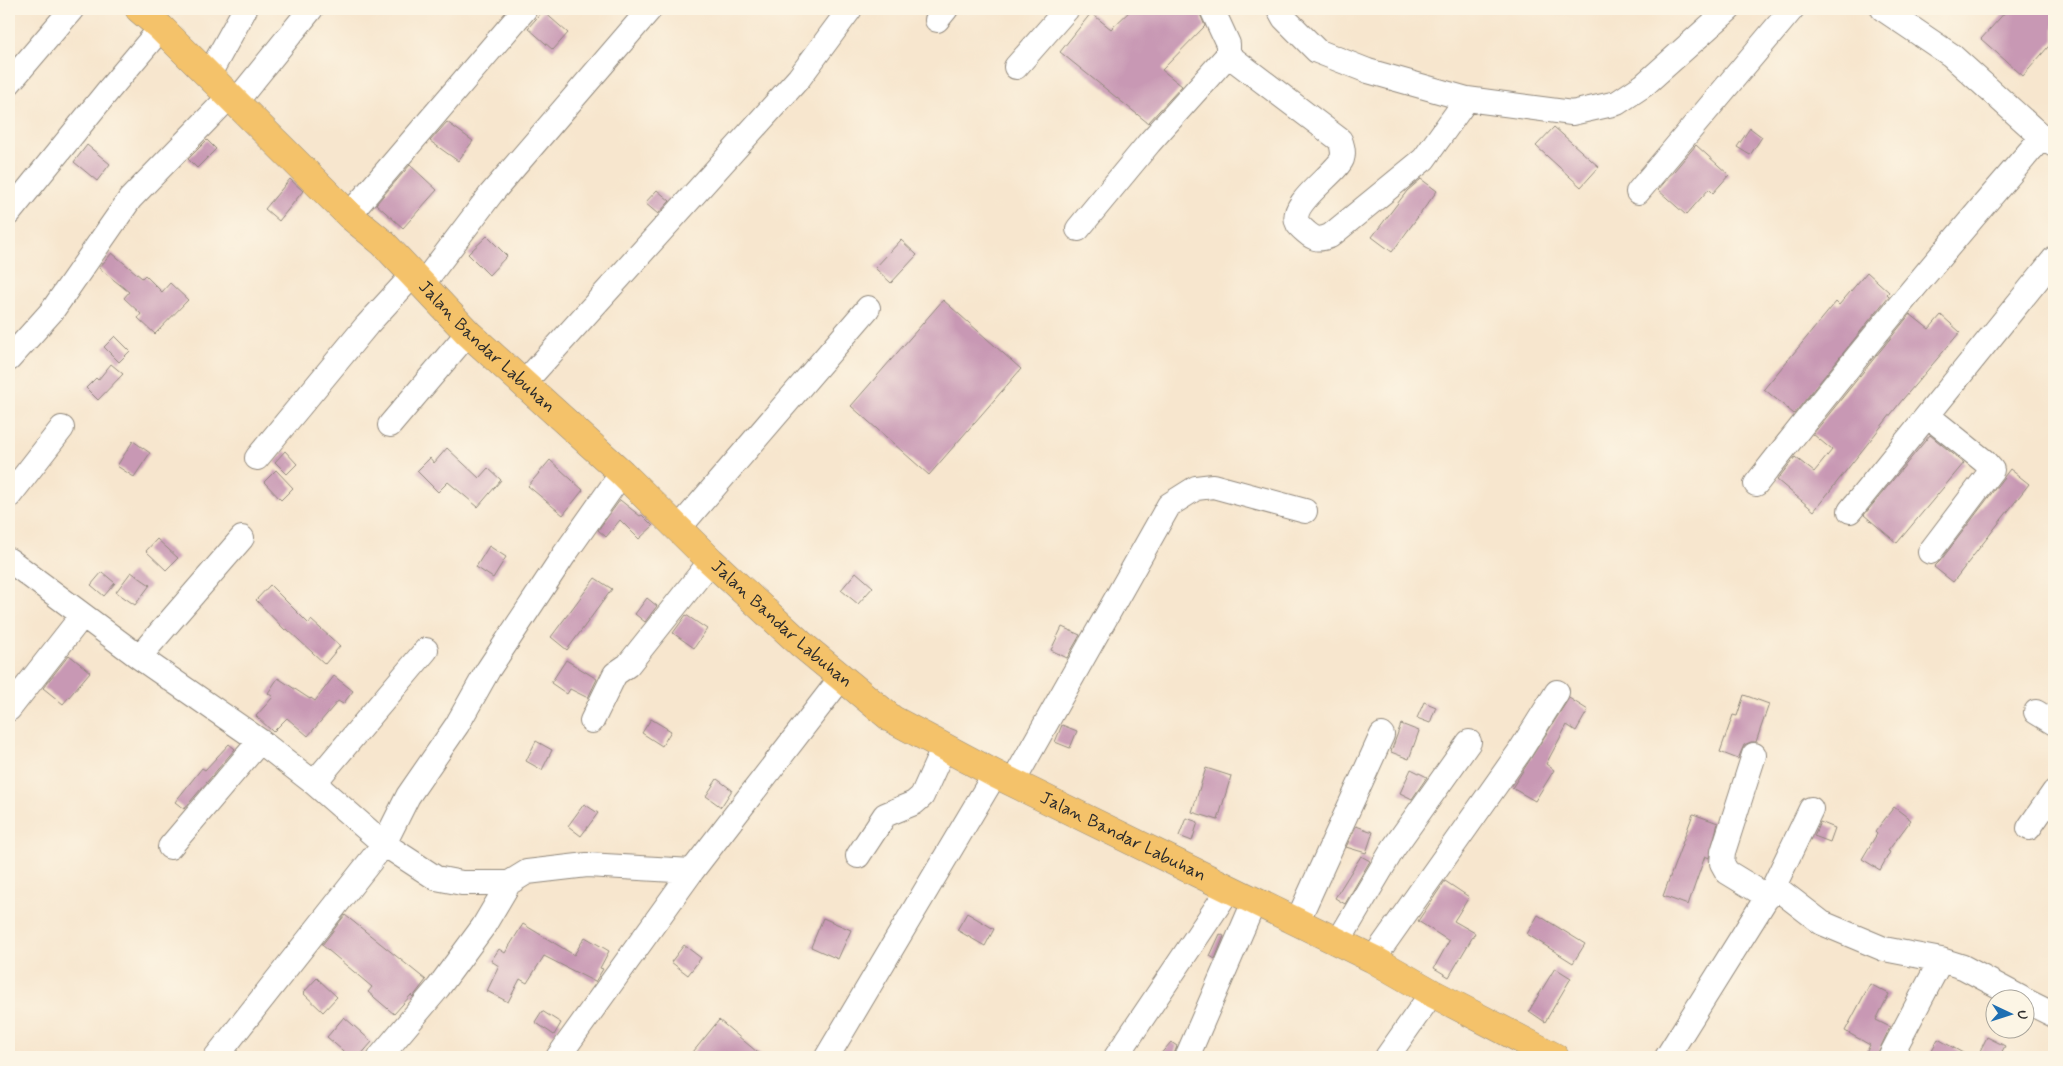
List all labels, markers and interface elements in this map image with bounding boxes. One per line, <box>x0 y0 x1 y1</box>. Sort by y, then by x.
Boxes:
street label: Jalan Bandar Labuhan <box>413 275 560 418</box>
street label: Jalan Bandar Labuhan <box>706 555 857 693</box>
street label: Jalan Bandar Labuhan <box>1036 786 1210 887</box>
north arrow <box>1986 988 2036 1038</box>
text: U <box>2013 1010 2031 1020</box>

